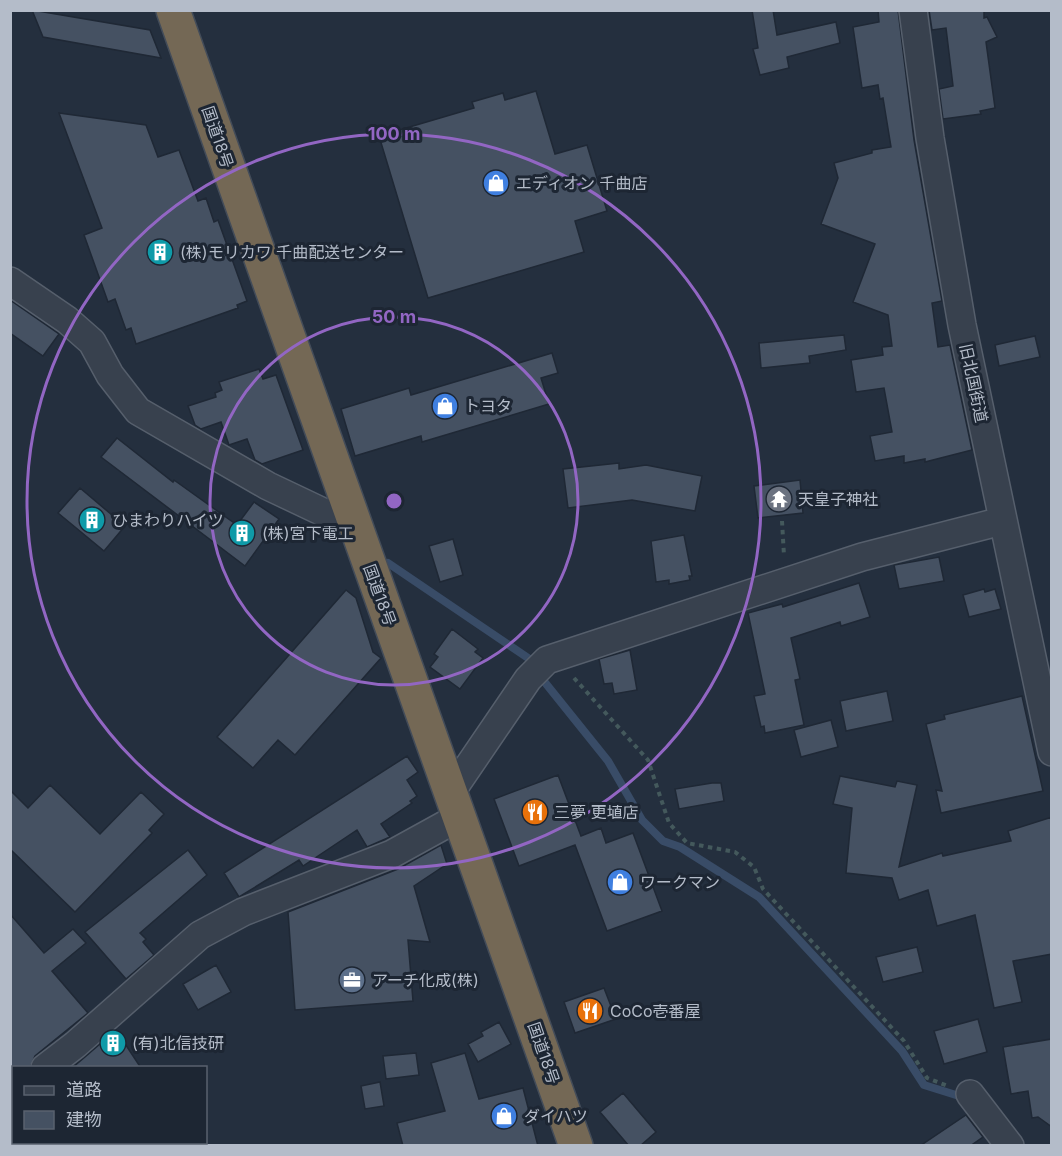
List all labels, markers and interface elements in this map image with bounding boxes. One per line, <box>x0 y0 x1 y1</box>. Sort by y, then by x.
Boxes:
street label: 国道18号 <box>198 103 238 171</box>
text: 100 m <box>368 123 420 144</box>
shop icon: エディオン 千曲店 <box>481 168 511 198</box>
place label: エディオン 千曲店 <box>516 173 647 193</box>
building icon: (株)モリカワ 千曲配送センター <box>145 237 175 267</box>
place label: (株)モリカワ 千曲配送センター <box>180 242 404 262</box>
text: 50 m <box>372 306 416 327</box>
street label: 旧北国街道 <box>956 342 992 424</box>
shop icon: トヨタ <box>430 391 460 421</box>
place label: トヨタ <box>464 396 512 416</box>
temple icon: 天皇子神社 <box>764 484 794 514</box>
place label: 天皇子神社 <box>798 489 878 509</box>
centre of rings <box>384 491 404 511</box>
building icon: ひまわりハイツ <box>77 505 107 535</box>
place label: ひまわりハイツ <box>112 510 224 530</box>
building icon: (株)宮下電工 <box>227 518 257 548</box>
place label: (株)宮下電工 <box>262 523 354 543</box>
street label: 国道18号 <box>360 561 400 629</box>
restaurant icon: 三夢 更埴店 <box>520 797 550 827</box>
place label: 三夢 更埴店 <box>554 802 639 822</box>
shop icon: ワークマン <box>605 867 635 897</box>
place label: ワークマン <box>640 872 720 892</box>
office icon: アーチ化成(株) <box>337 965 367 995</box>
place label: アーチ化成(株) <box>372 970 479 990</box>
restaurant icon: CoCo壱番屋 <box>575 996 605 1026</box>
place label: CoCo壱番屋 <box>610 1001 701 1021</box>
street label: 国道18号 <box>524 1019 564 1087</box>
building icon: (有)北信技研 <box>98 1028 128 1058</box>
place label: (有)北信技研 <box>132 1033 224 1053</box>
legend <box>12 1066 207 1144</box>
text: 道路 <box>66 1079 102 1100</box>
shop icon: ダイハツ <box>489 1101 519 1131</box>
place label: ダイハツ <box>524 1106 588 1126</box>
text: 建物 <box>66 1109 102 1130</box>

